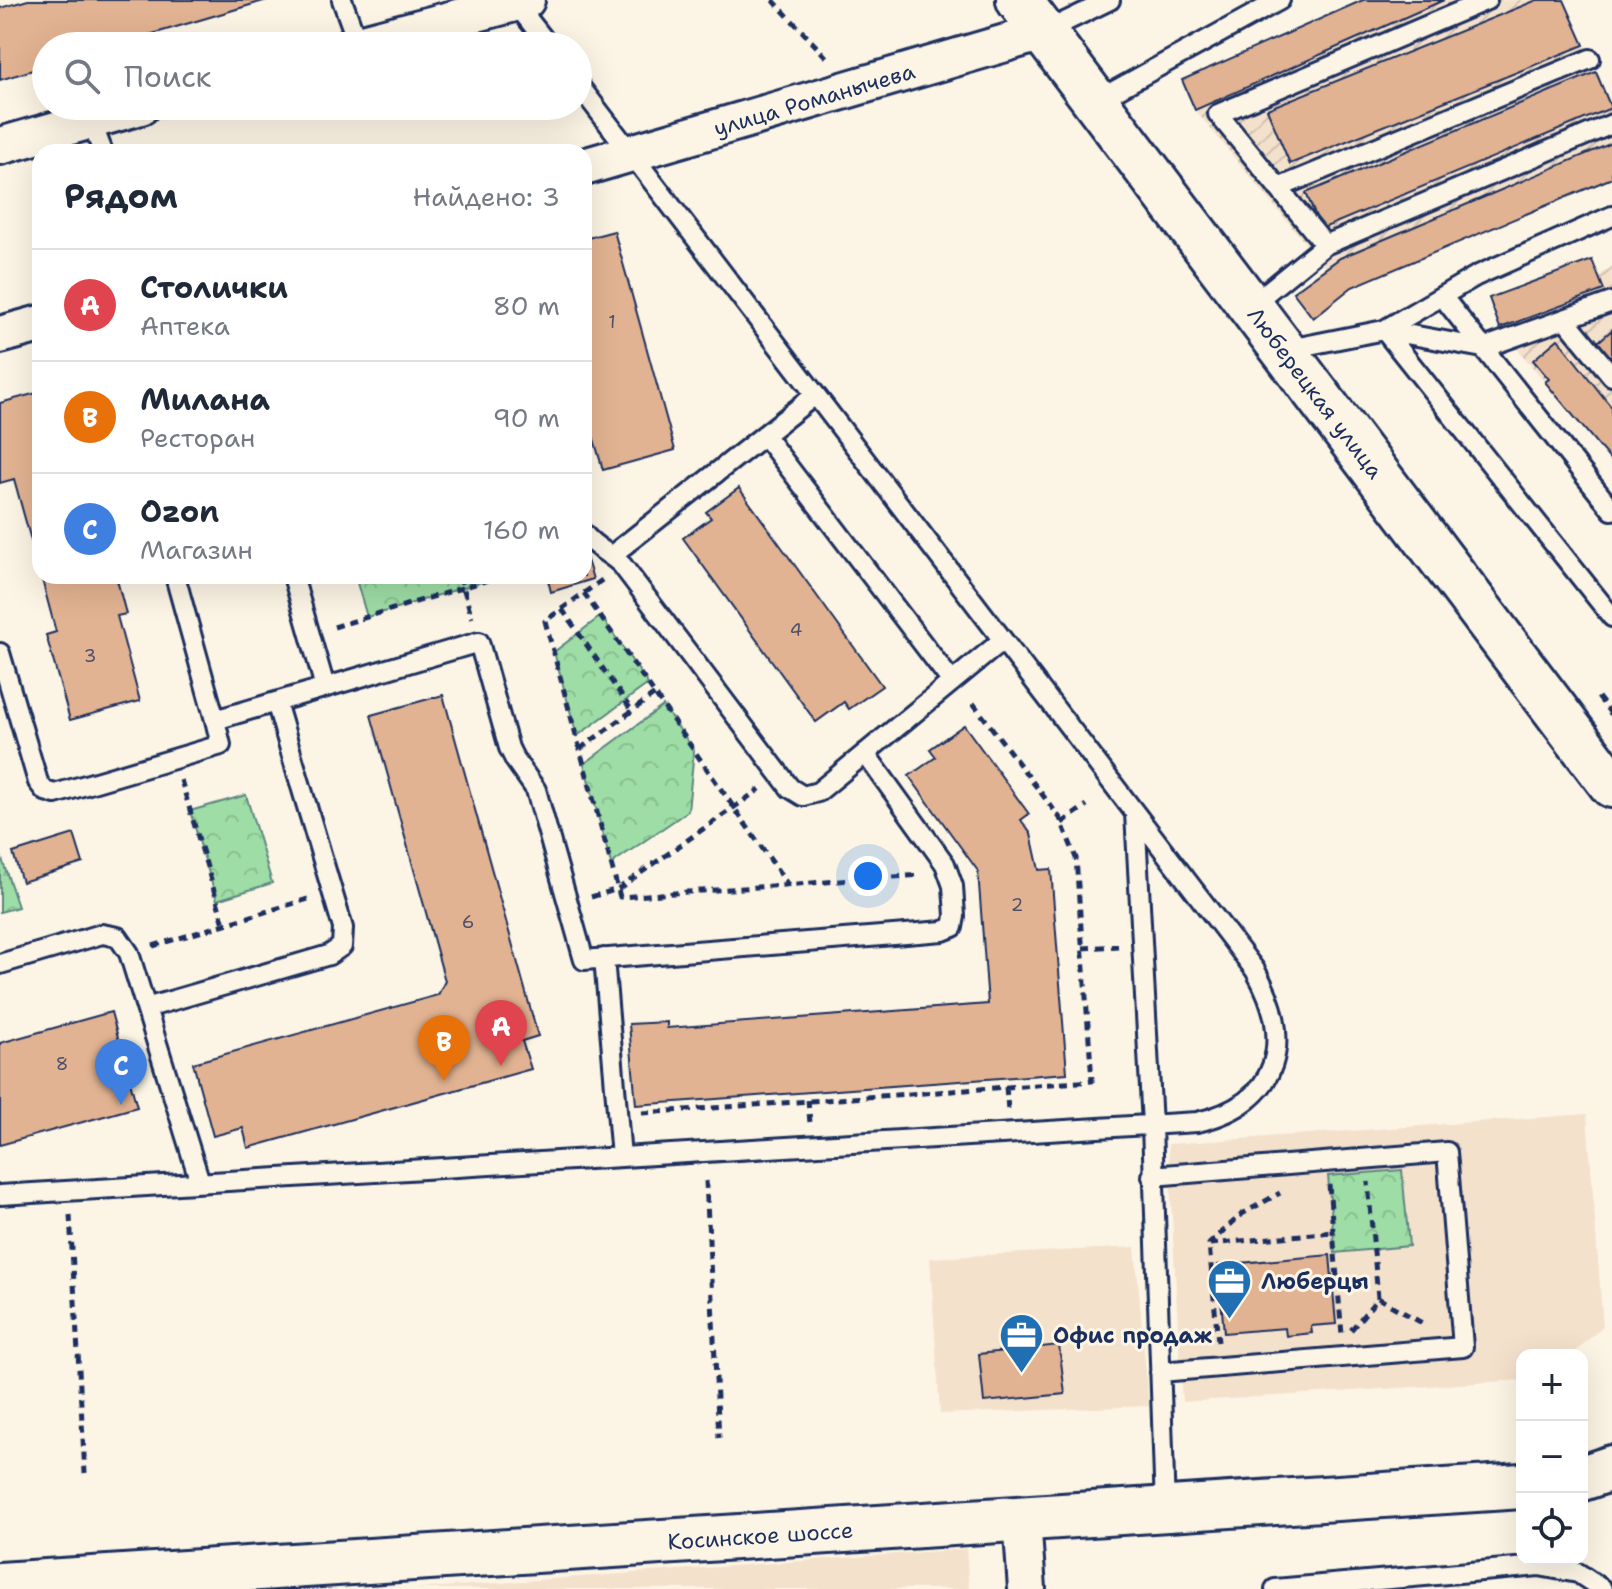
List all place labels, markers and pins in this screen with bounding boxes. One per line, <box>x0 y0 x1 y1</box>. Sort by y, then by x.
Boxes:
pin: A <box>475 1000 527 1066</box>
pin: B <box>418 1015 470 1081</box>
pin: C <box>95 1039 147 1105</box>
office icon: Люберцы <box>1206 1257 1254 1320</box>
place label: Люберцы <box>1261 1267 1369 1296</box>
office icon: Офис продаж <box>998 1311 1046 1374</box>
place label: Офис продаж <box>1053 1321 1213 1350</box>

